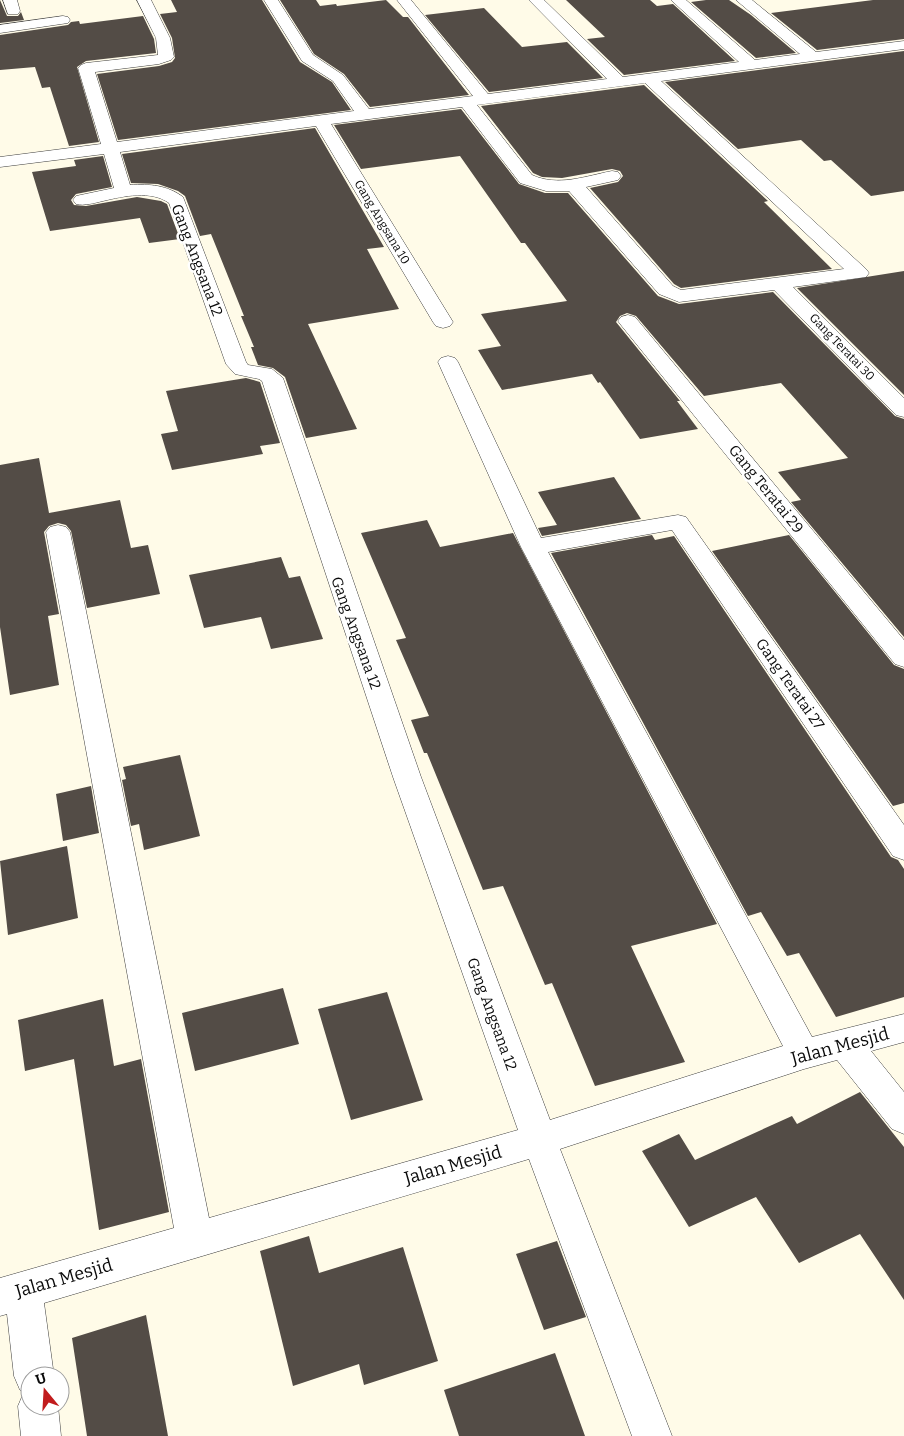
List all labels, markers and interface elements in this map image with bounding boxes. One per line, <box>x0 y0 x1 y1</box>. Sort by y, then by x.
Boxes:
street label: Gang Angsana 10 <box>351 177 413 267</box>
street label: Gang Angsana 12 <box>167 202 227 318</box>
street label: Gang Teratai 30 <box>806 311 878 383</box>
street label: Gang Teratai 29 <box>725 441 807 537</box>
street label: Gang Angsana 12 <box>327 574 385 692</box>
street label: Gang Teratai 27 <box>752 635 828 733</box>
street label: Gang Angsana 12 <box>463 955 521 1073</box>
street label: Jalan Mesjid <box>788 1022 892 1070</box>
street label: Jalan Mesjid <box>401 1141 505 1190</box>
street label: Jalan Mesjid <box>12 1254 116 1303</box>
north arrow <box>20 1366 70 1416</box>
text: U <box>34 1369 49 1389</box>

